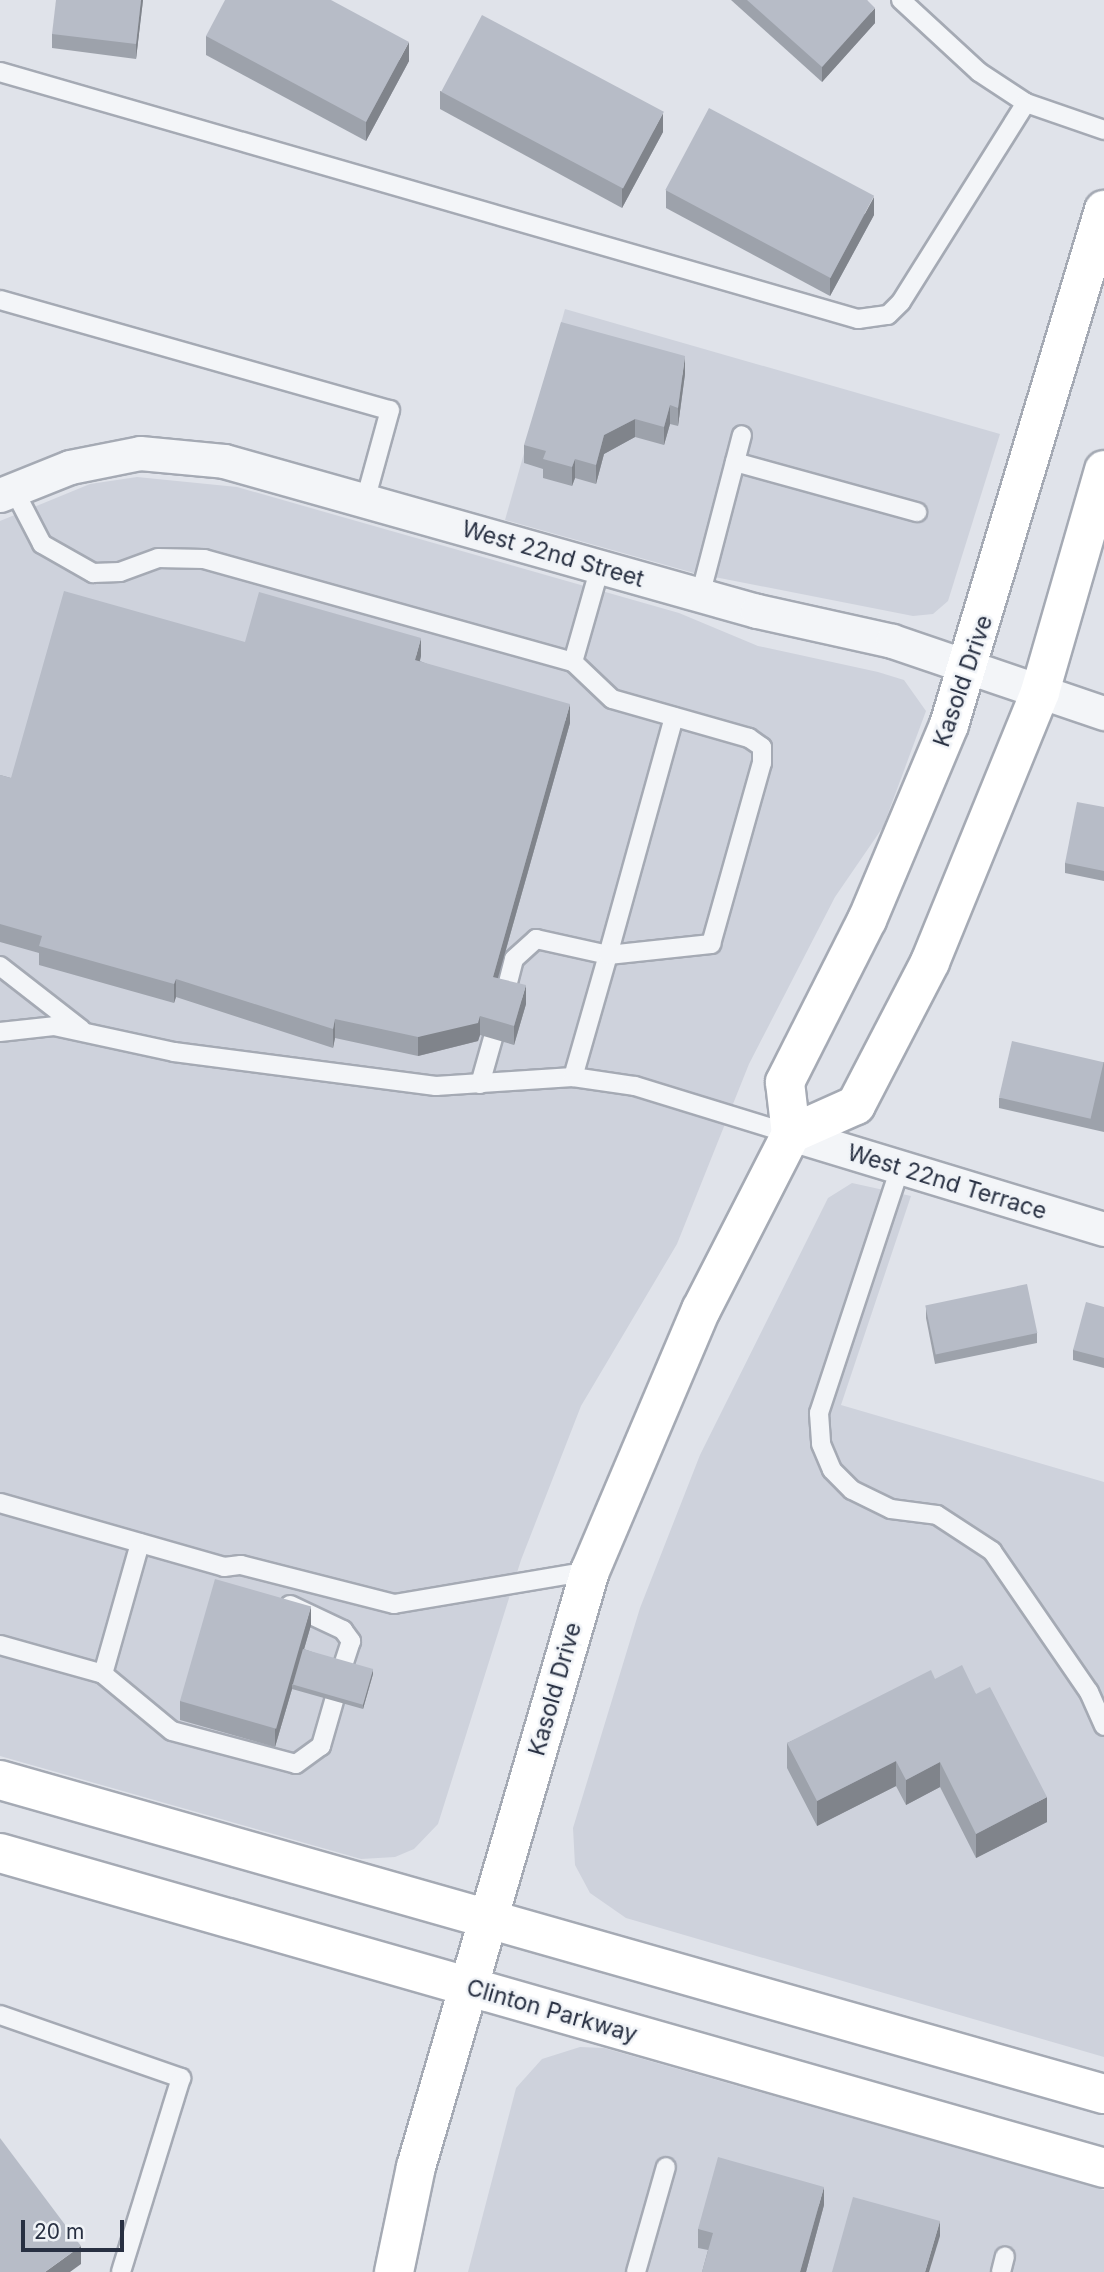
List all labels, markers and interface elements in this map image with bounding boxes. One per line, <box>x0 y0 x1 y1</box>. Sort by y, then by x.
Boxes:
street label: West 22nd Street <box>459 515 647 593</box>
street label: Kasold Drive <box>928 612 998 750</box>
street label: West 22nd Terrace <box>844 1139 1050 1225</box>
street label: Kasold Drive <box>523 1619 587 1759</box>
street label: Clinton Parkway <box>463 1973 641 2049</box>
scale bar <box>24 2206 128 2250</box>
text: 20 m <box>34 2219 84 2244</box>

